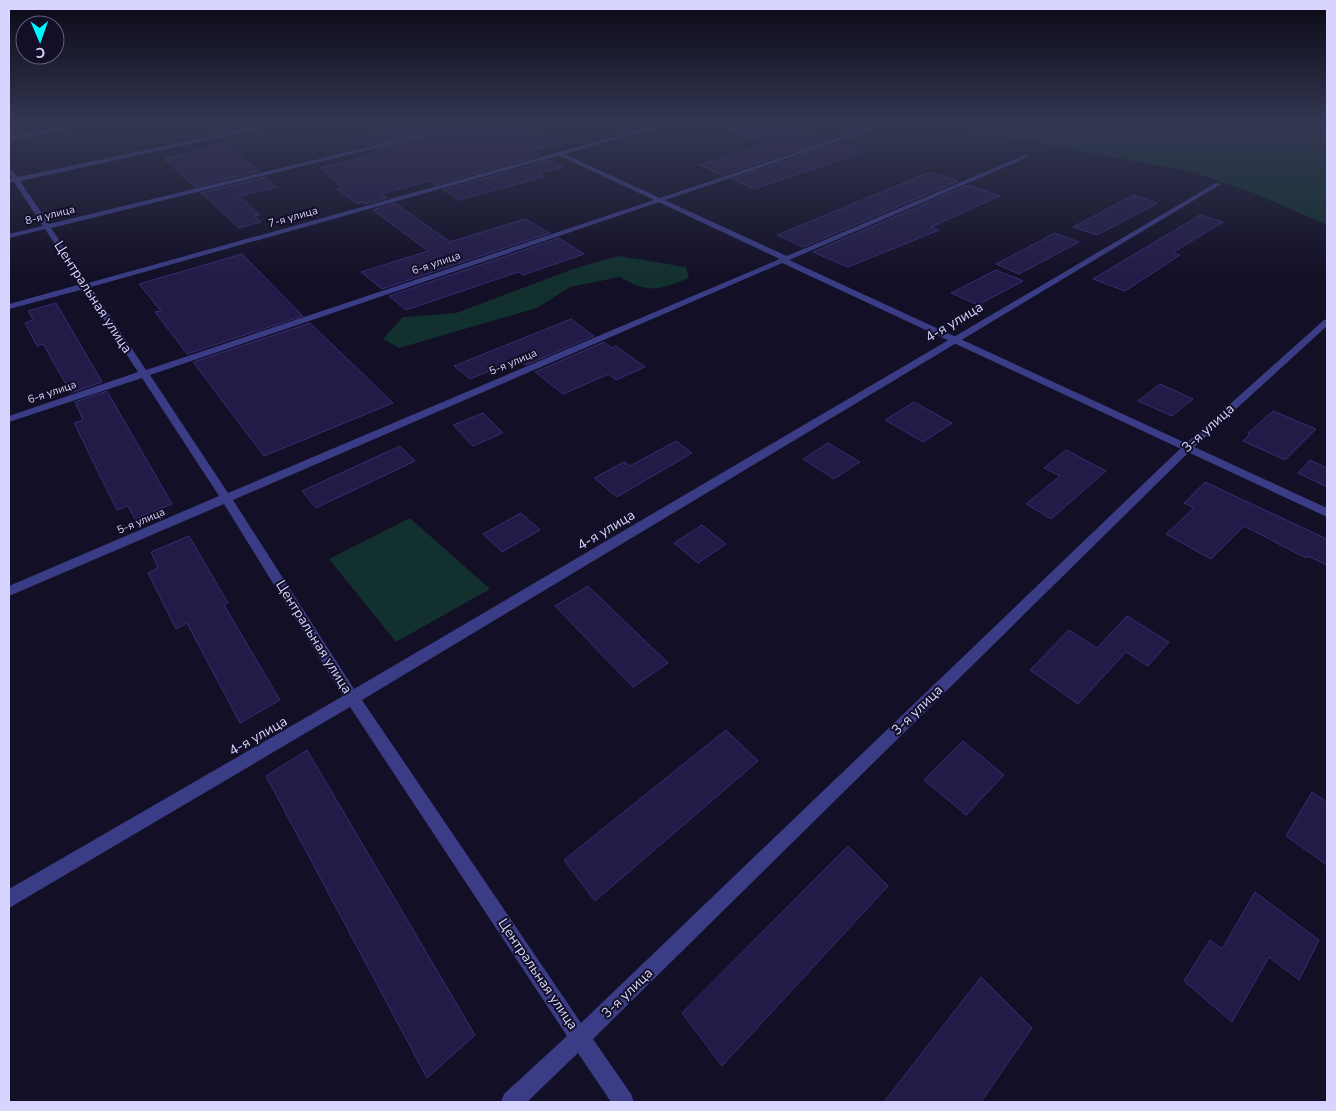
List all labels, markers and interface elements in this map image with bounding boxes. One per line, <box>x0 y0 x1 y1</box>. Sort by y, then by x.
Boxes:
north arrow <box>15 15 65 65</box>
text: С <box>35 43 46 62</box>
street label: 8-я улица <box>24 202 76 228</box>
street label: 7-я улица <box>267 203 320 231</box>
street label: Центральная улица <box>50 237 136 357</box>
street label: 6-я улица <box>410 248 462 278</box>
street label: 4-я улица <box>921 297 987 347</box>
street label: 5-я улица <box>487 345 539 379</box>
street label: 6-я улица <box>26 377 78 407</box>
street label: 3-я улица <box>1178 399 1238 457</box>
street label: 5-я улица <box>115 504 167 538</box>
street label: 4-я улица <box>573 505 639 555</box>
street label: Центральная улица <box>271 577 357 697</box>
street label: 3-я улица <box>887 681 947 739</box>
street label: 4-я улица <box>225 712 291 760</box>
street label: Центральная улица <box>494 915 582 1033</box>
street label: 3-я улица <box>597 964 657 1022</box>

